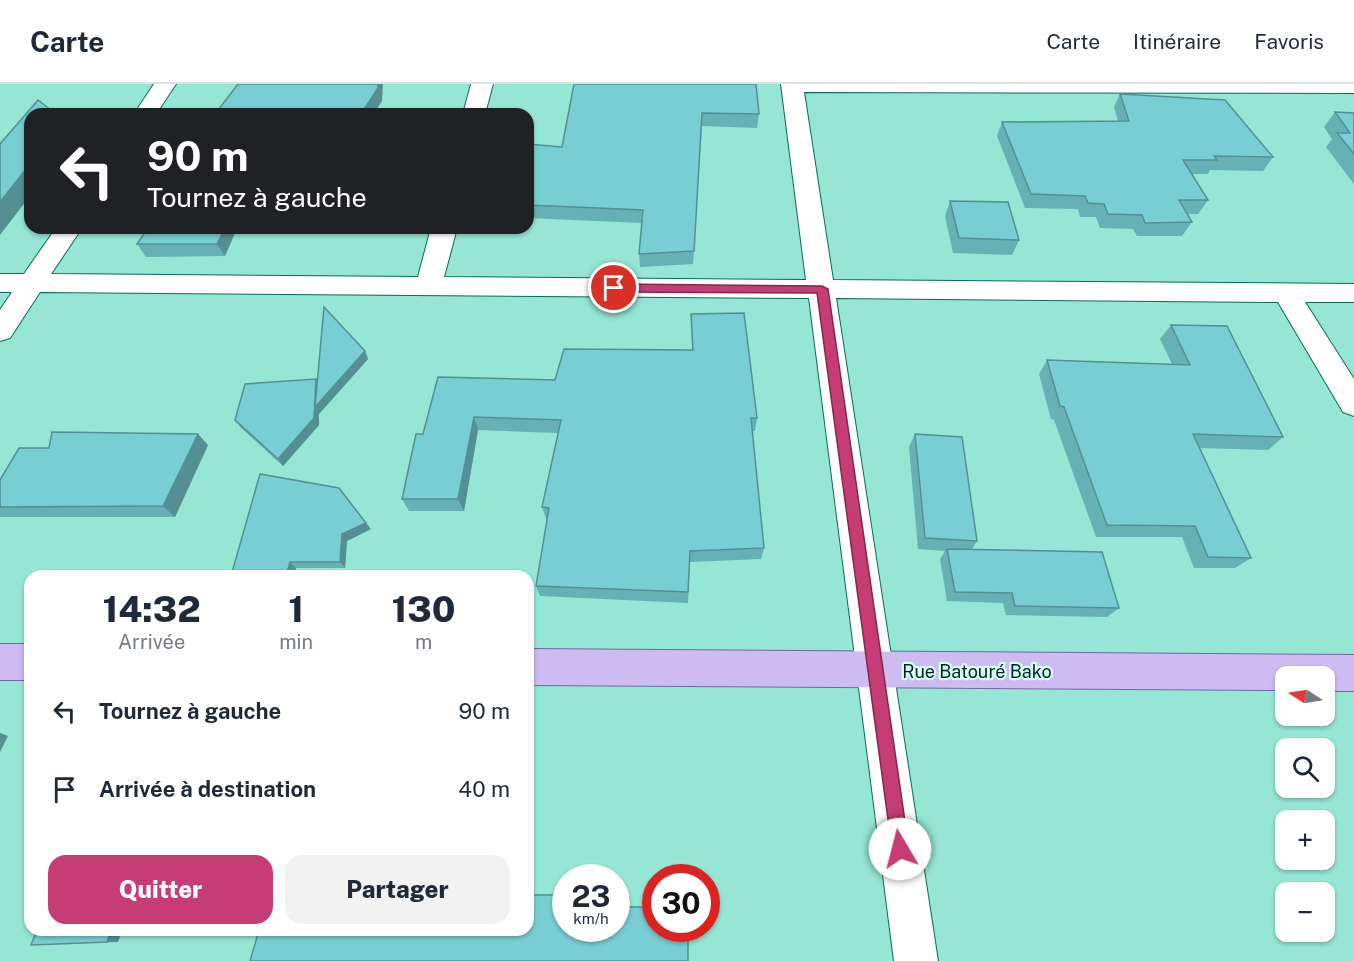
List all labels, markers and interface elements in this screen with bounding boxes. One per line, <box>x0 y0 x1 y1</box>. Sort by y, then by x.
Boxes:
text: Carte <box>30 25 104 58</box>
text: Carte <box>1046 29 1100 54</box>
text: Itinéraire <box>1133 29 1221 54</box>
text: Favoris <box>1254 29 1324 54</box>
text: 90 m <box>147 131 249 180</box>
icon: left <box>48 132 126 210</box>
text: Tournez à gauche <box>147 181 367 213</box>
pin <box>588 262 639 313</box>
icon: arrive <box>597 271 630 304</box>
text: 14:32 <box>102 588 201 630</box>
text: 1 <box>288 588 304 630</box>
text: 130 <box>392 588 456 630</box>
text: Arrivée <box>118 630 185 654</box>
text: min <box>279 630 313 654</box>
text: m <box>415 630 432 654</box>
street label: Rue Batouré Bako <box>902 661 1052 682</box>
north arrow <box>1275 666 1335 726</box>
map controls <box>1275 666 1335 942</box>
icon: left <box>48 695 81 728</box>
text: Tournez à gauche <box>99 698 281 724</box>
text: 90 m <box>459 698 510 724</box>
button: search <box>1275 738 1335 798</box>
icon: arrive <box>48 773 81 806</box>
text: Arrivée à destination <box>99 776 316 802</box>
text: 40 m <box>458 776 510 802</box>
button: + <box>1275 810 1335 870</box>
position arrow <box>868 817 932 881</box>
button: Quitter <box>48 855 273 924</box>
button: Partager <box>285 855 510 924</box>
speed limit sign: 30 <box>642 864 720 942</box>
text: 23 <box>571 878 611 914</box>
button: − <box>1275 882 1335 942</box>
text: km/h <box>573 910 609 927</box>

